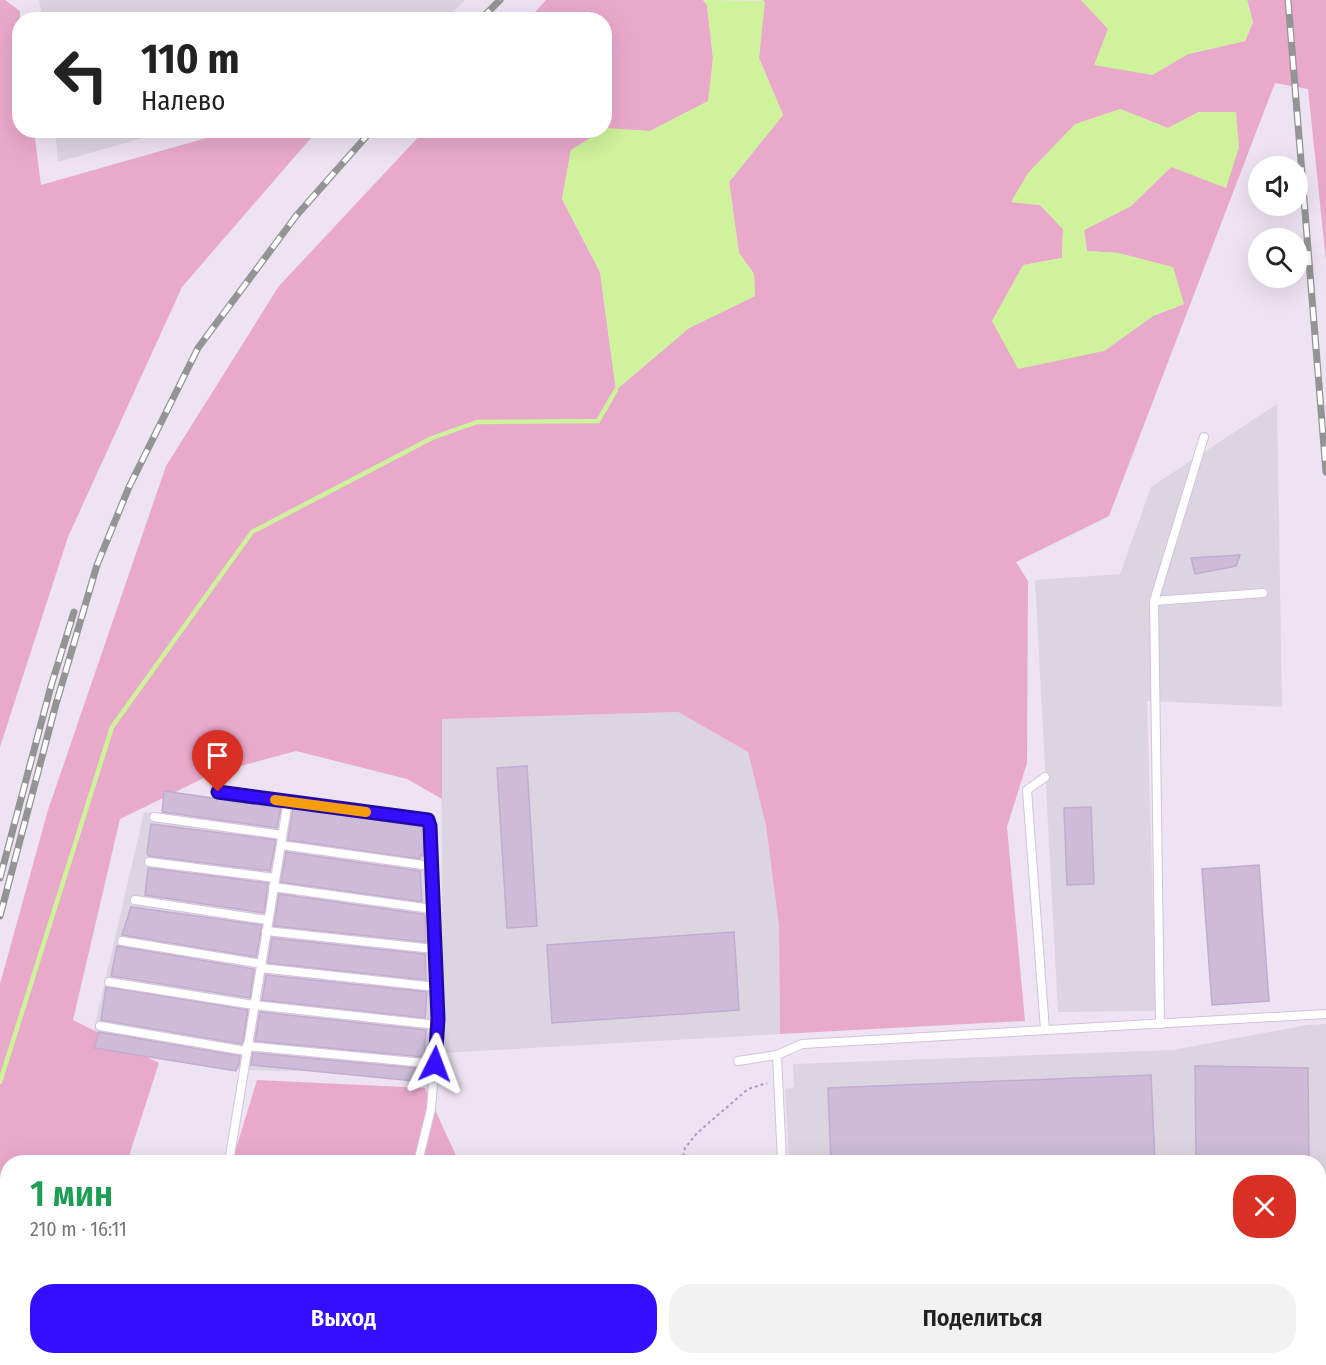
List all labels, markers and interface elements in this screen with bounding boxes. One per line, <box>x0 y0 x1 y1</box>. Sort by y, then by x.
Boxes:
text: 110 m <box>141 34 240 84</box>
icon: left <box>42 36 120 114</box>
text: Налево <box>141 85 225 117</box>
map controls <box>1248 156 1308 288</box>
button: sound <box>1248 156 1308 216</box>
button: search <box>1248 228 1308 288</box>
pin <box>192 730 243 792</box>
icon: arrive <box>201 739 234 772</box>
position arrow <box>403 1032 467 1096</box>
text: 1 мин <box>30 1172 113 1216</box>
button: close <box>1233 1175 1296 1238</box>
text: 210 m · 16:11 <box>30 1217 127 1241</box>
button: Выход <box>30 1284 657 1353</box>
button: Поделиться <box>669 1284 1296 1353</box>

